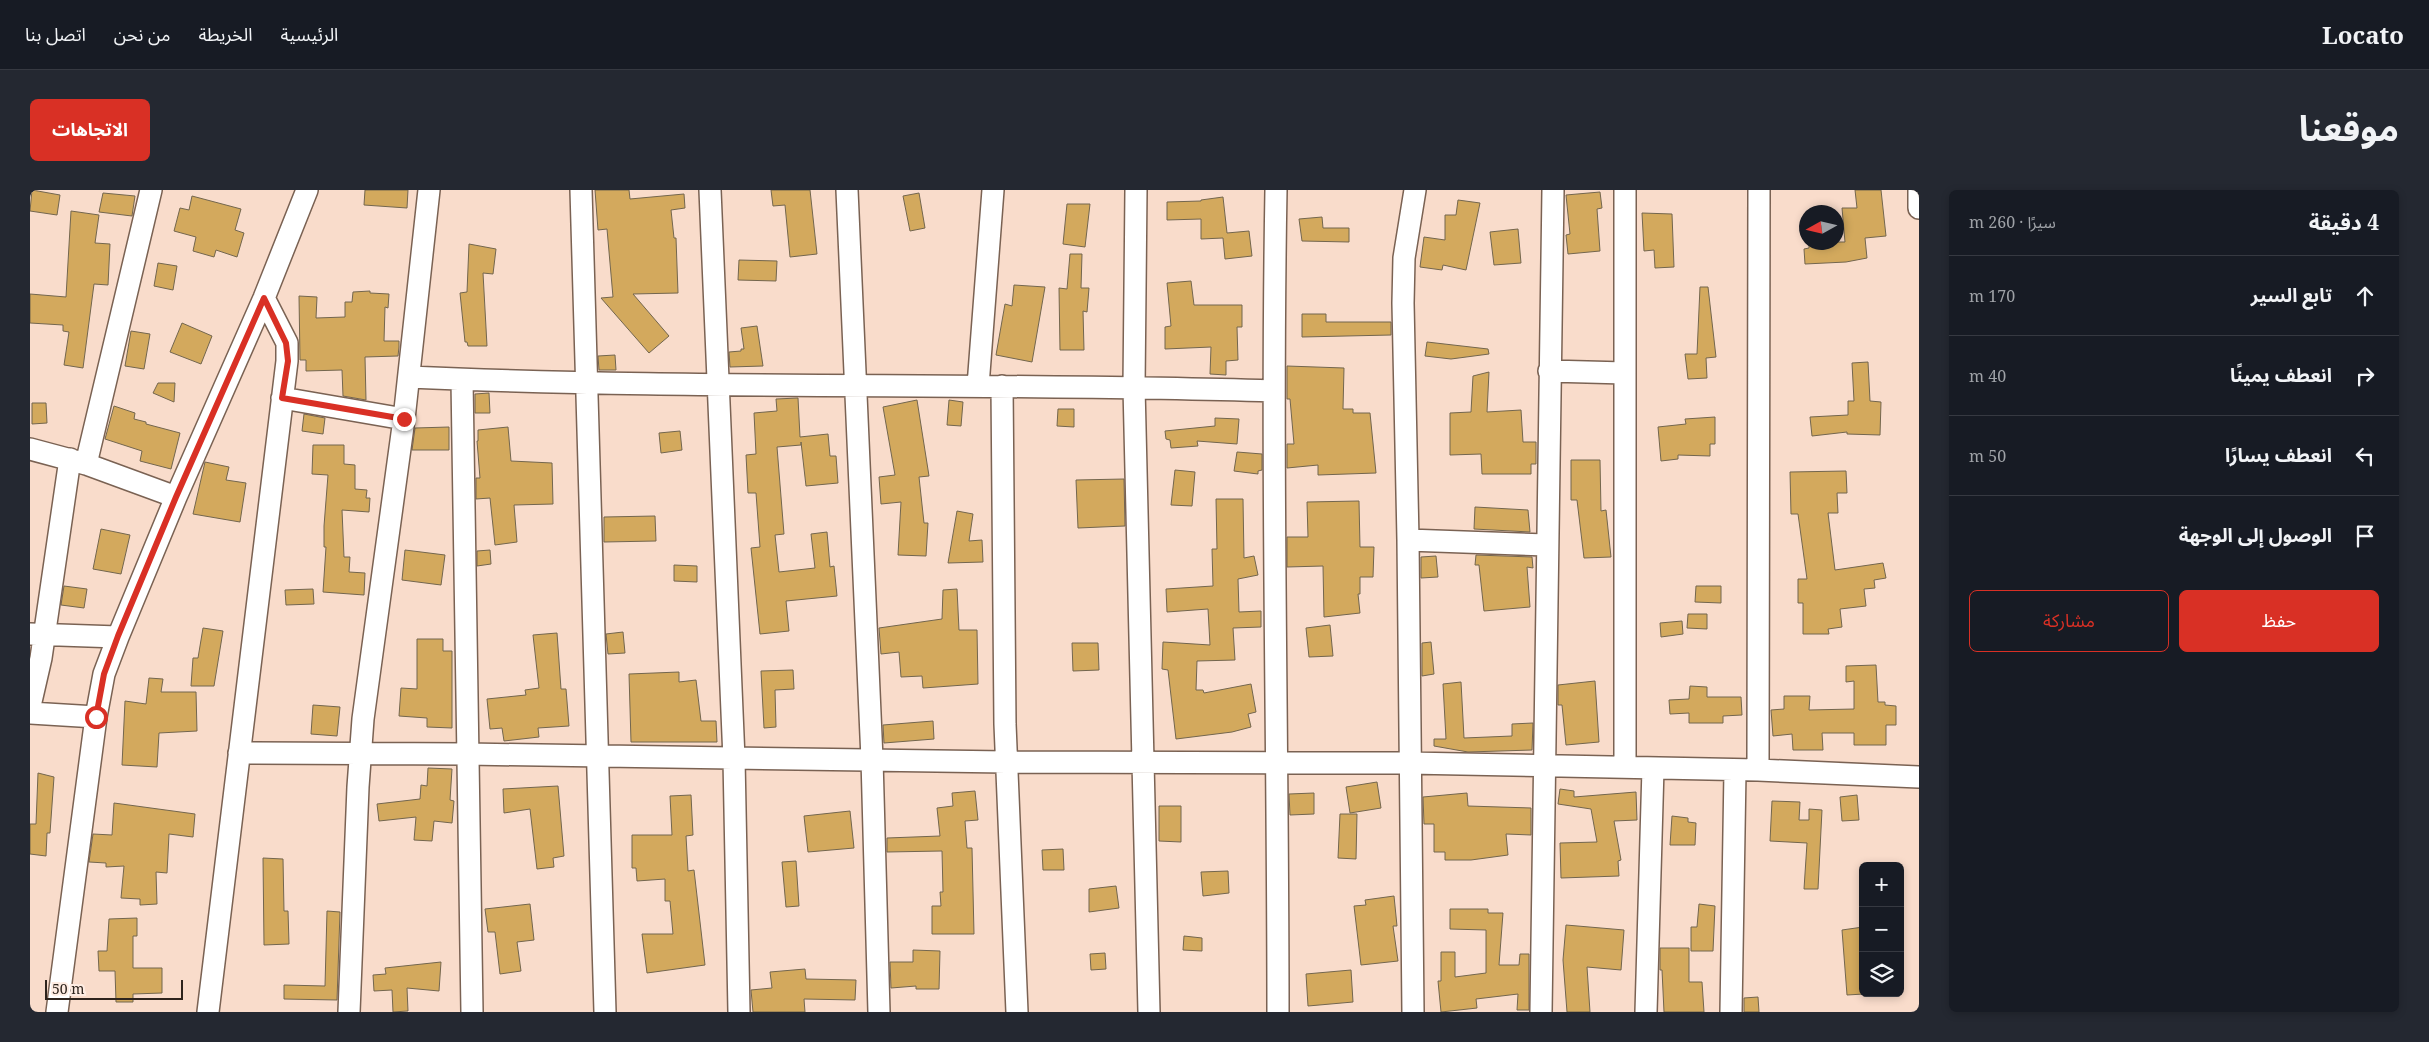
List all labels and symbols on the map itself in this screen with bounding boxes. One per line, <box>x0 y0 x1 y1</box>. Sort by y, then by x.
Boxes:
north arrow <box>1799 205 1844 250</box>
route end <box>393 408 416 431</box>
route start <box>85 706 108 729</box>
scale bar <box>45 977 182 1000</box>

